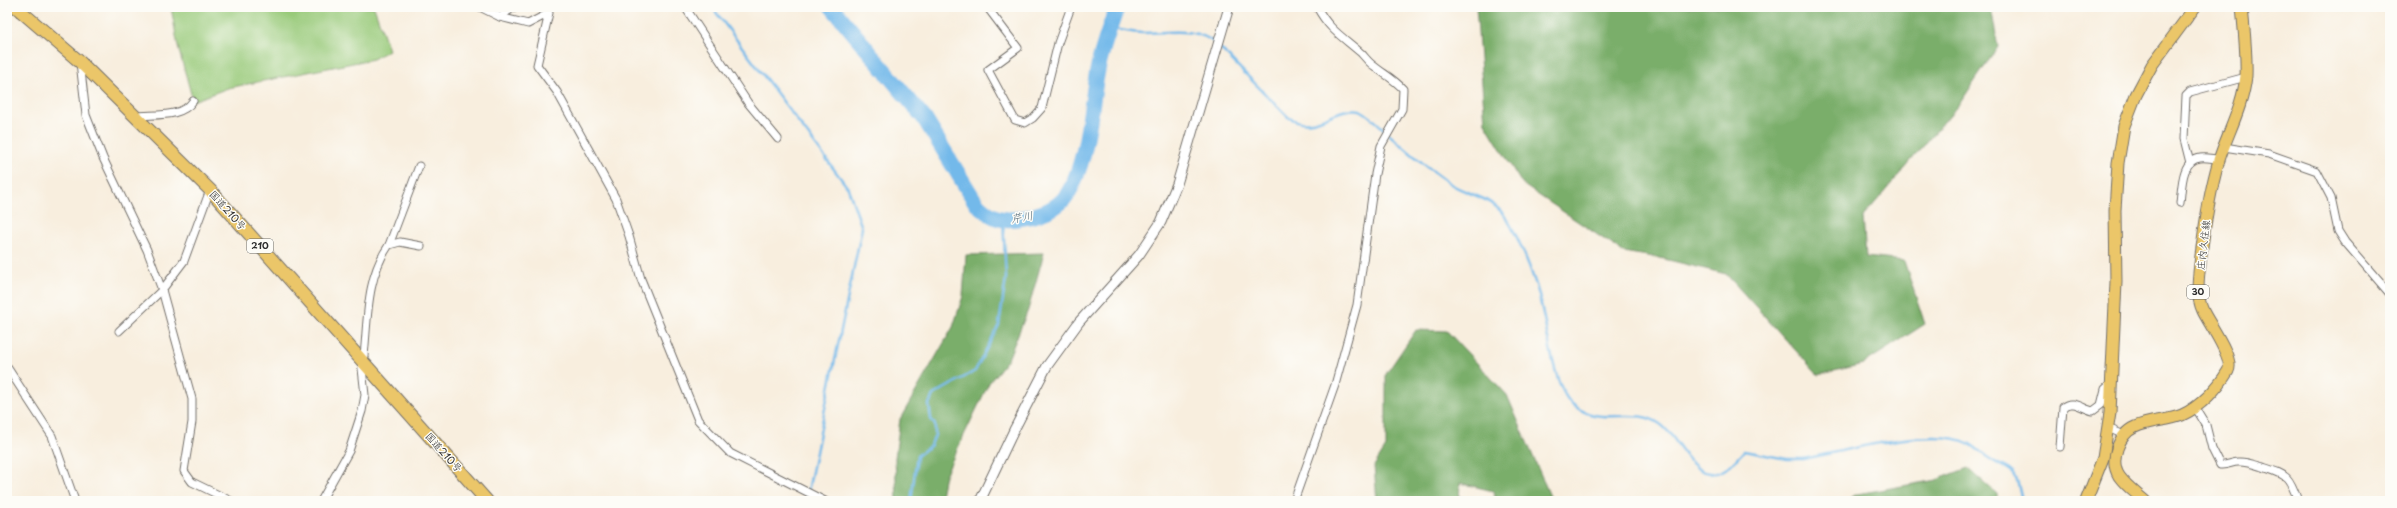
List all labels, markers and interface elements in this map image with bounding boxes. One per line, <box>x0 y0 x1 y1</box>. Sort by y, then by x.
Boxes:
street label: 国道210号 <box>206 186 250 233</box>
water label: 芹川 <box>1010 206 1034 227</box>
street label: 庄内久住線 <box>2192 219 2213 271</box>
road number: 210 <box>247 239 273 253</box>
road number: 30 <box>2187 285 2209 299</box>
street label: 国道210号 <box>422 428 466 475</box>

